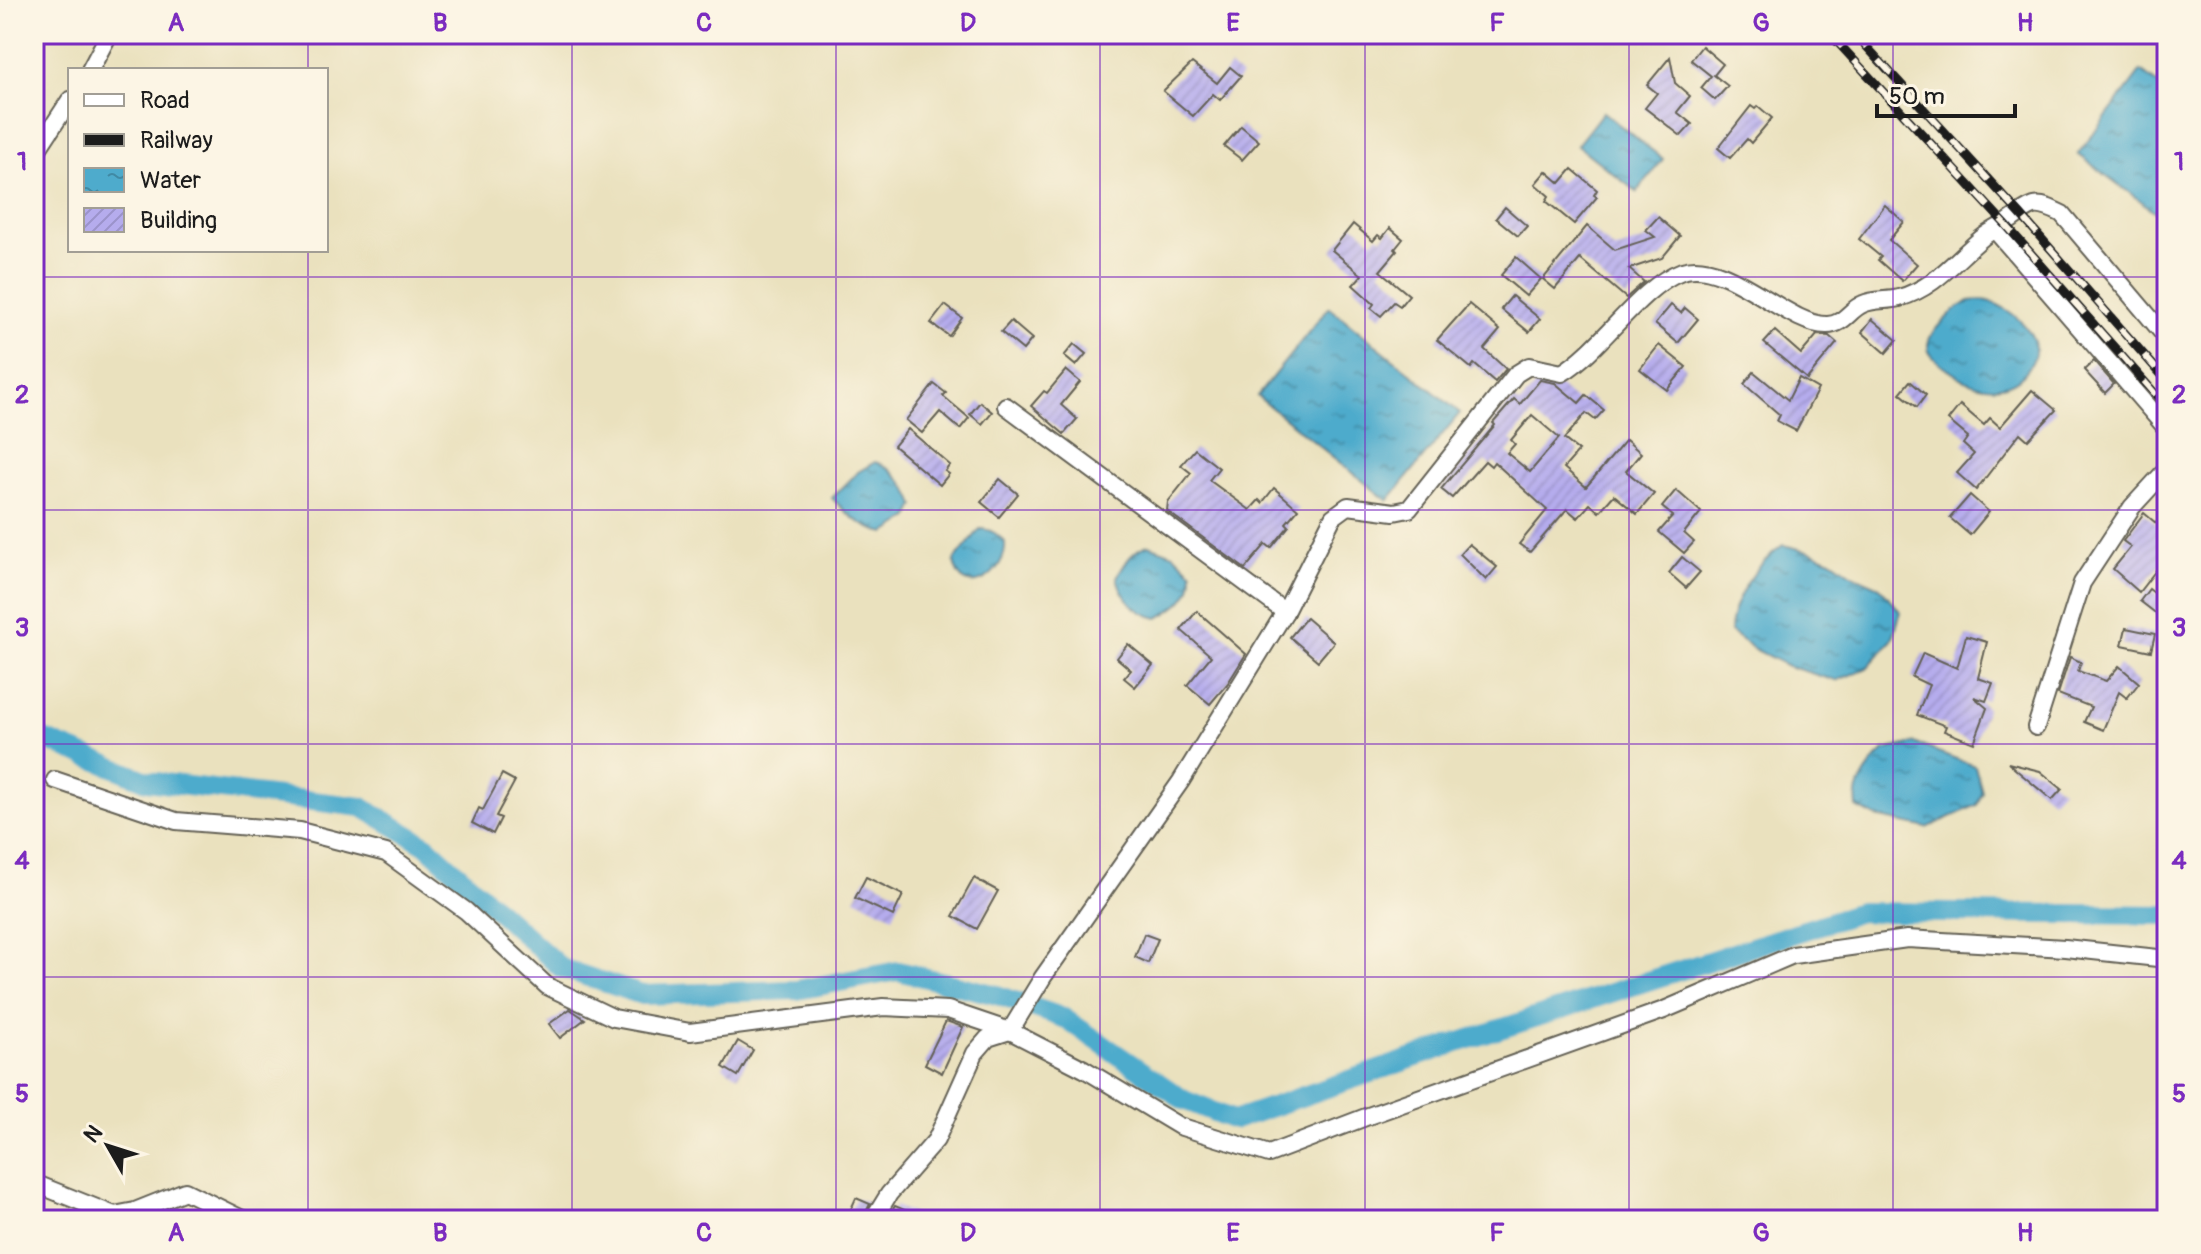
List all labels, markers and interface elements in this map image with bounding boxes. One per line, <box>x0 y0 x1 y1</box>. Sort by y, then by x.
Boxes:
text: A <box>168 7 185 39</box>
text: B <box>433 7 447 39</box>
text: C <box>696 7 712 39</box>
text: D <box>960 7 976 39</box>
text: E <box>1226 7 1240 39</box>
text: F <box>1489 7 1505 39</box>
text: G <box>1752 7 1770 39</box>
text: H <box>2017 7 2033 39</box>
legend <box>68 68 328 252</box>
scale bar <box>1877 68 2015 118</box>
text: 50 m <box>1889 82 1945 111</box>
text: Road <box>140 86 190 115</box>
text: Railway <box>140 126 213 155</box>
text: 1 <box>17 146 27 178</box>
text: 1 <box>2174 146 2184 178</box>
text: Water <box>140 166 201 195</box>
text: Building <box>140 206 217 235</box>
text: 2 <box>15 379 29 411</box>
text: 2 <box>2172 379 2186 411</box>
text: 3 <box>15 612 29 644</box>
text: 3 <box>2172 612 2186 644</box>
text: 4 <box>14 845 30 877</box>
text: 4 <box>2171 845 2187 877</box>
text: 5 <box>15 1078 29 1110</box>
text: 5 <box>2172 1078 2186 1110</box>
north arrow <box>68 1106 148 1186</box>
text: N <box>78 1119 109 1149</box>
text: A <box>168 1217 185 1249</box>
text: B <box>433 1217 447 1249</box>
text: C <box>696 1217 712 1249</box>
text: D <box>960 1217 976 1249</box>
text: E <box>1226 1217 1240 1249</box>
text: F <box>1489 1217 1505 1249</box>
text: G <box>1752 1217 1770 1249</box>
text: H <box>2017 1217 2033 1249</box>

